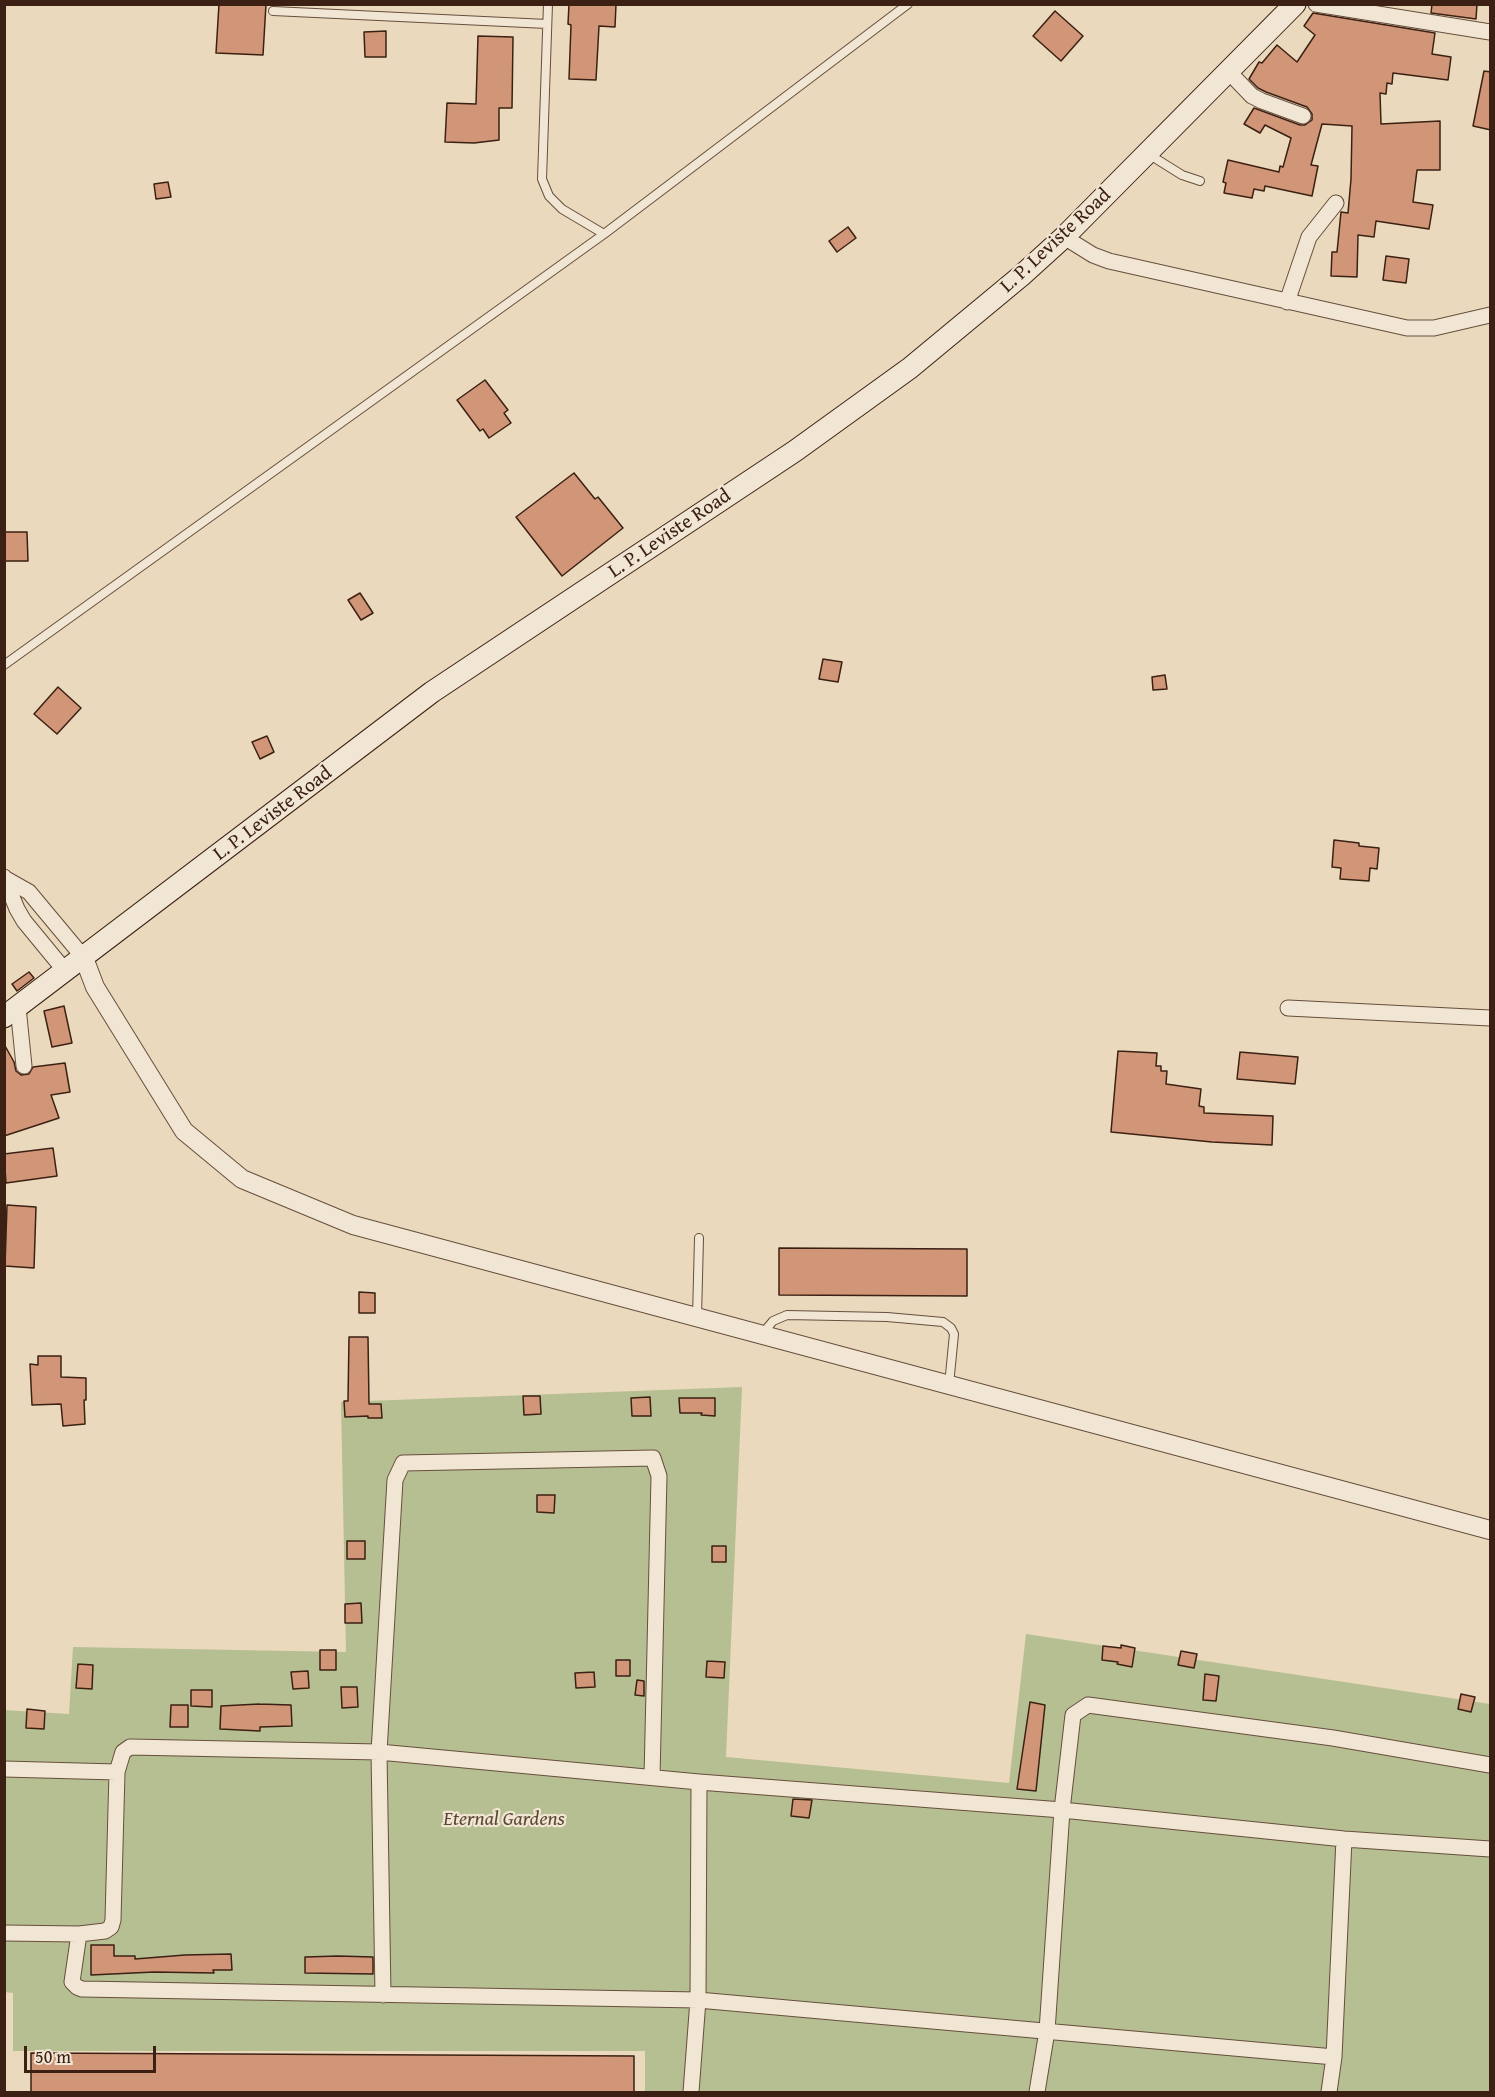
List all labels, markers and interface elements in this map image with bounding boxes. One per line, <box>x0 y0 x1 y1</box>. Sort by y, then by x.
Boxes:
street label: L. P. Leviste Road <box>996 184 1116 298</box>
street label: L. P. Leviste Road <box>604 484 736 584</box>
street label: L. P. Leviste Road <box>209 762 337 866</box>
park label: Eternal Gardens <box>443 1808 565 1832</box>
scale bar <box>27 2034 159 2072</box>
text: 50 m <box>35 2043 71 2070</box>

